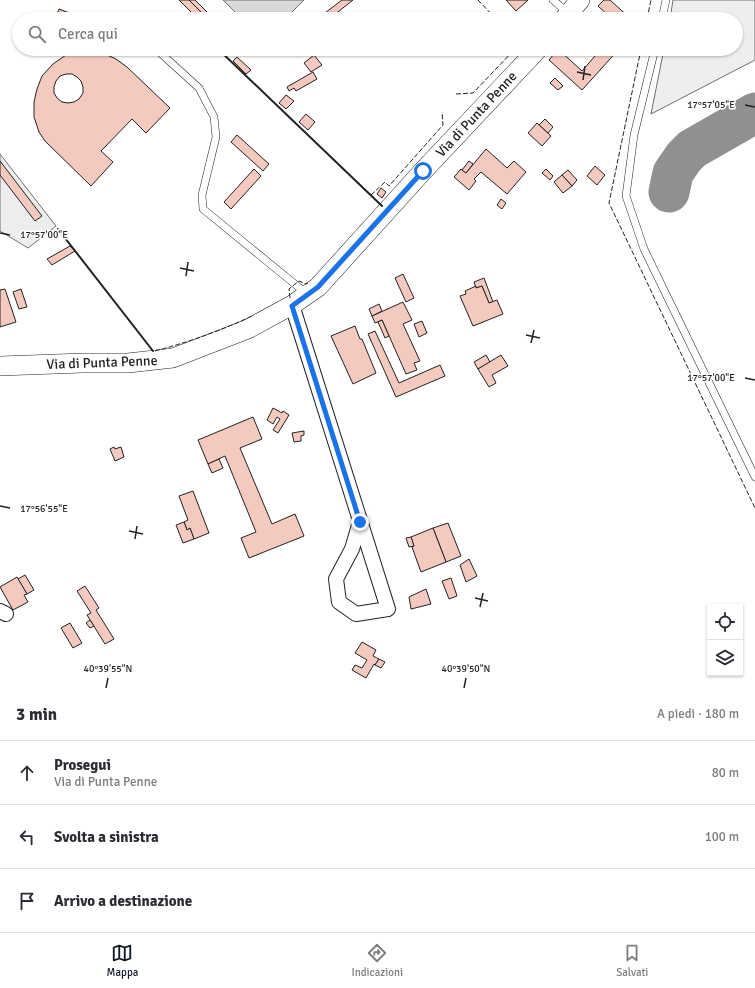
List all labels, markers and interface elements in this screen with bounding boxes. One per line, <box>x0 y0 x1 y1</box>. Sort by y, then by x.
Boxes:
search box <box>12 12 743 56</box>
icon: search <box>26 23 48 45</box>
text: Cerca qui <box>58 25 118 43</box>
street label: Via di Punta Penne <box>432 68 521 161</box>
text: 17°57'05"E <box>687 99 735 111</box>
route start <box>414 162 432 180</box>
text: 17°57'00"E <box>20 229 68 241</box>
street label: Via di Punta Penne <box>46 352 158 373</box>
text: 17°57'00"E <box>687 372 735 384</box>
text: 17°56'55"E <box>20 503 68 515</box>
route end <box>351 513 369 531</box>
map controls <box>707 604 743 676</box>
button: locate <box>707 604 743 640</box>
button: layers <box>707 640 743 676</box>
text: 40°39'55"N <box>84 663 132 675</box>
text: 40°39'50"N <box>442 663 490 675</box>
text: 3 min <box>16 704 57 725</box>
text: A piedi · 180 m <box>657 706 739 722</box>
text: Prosegui <box>54 756 111 774</box>
icon: ahead <box>16 762 38 784</box>
text: 80 m <box>712 765 739 781</box>
text: Via di Punta Penne <box>54 774 157 790</box>
icon: left <box>16 826 38 848</box>
text: Svolta a sinistra <box>54 828 159 846</box>
text: 100 m <box>705 829 739 845</box>
icon: arrive <box>16 890 38 912</box>
text: Arrivo a destinazione <box>54 892 192 910</box>
tab: Mappa <box>107 942 138 979</box>
tab: Indicazioni <box>352 942 403 979</box>
tab: Salvati <box>616 942 648 979</box>

